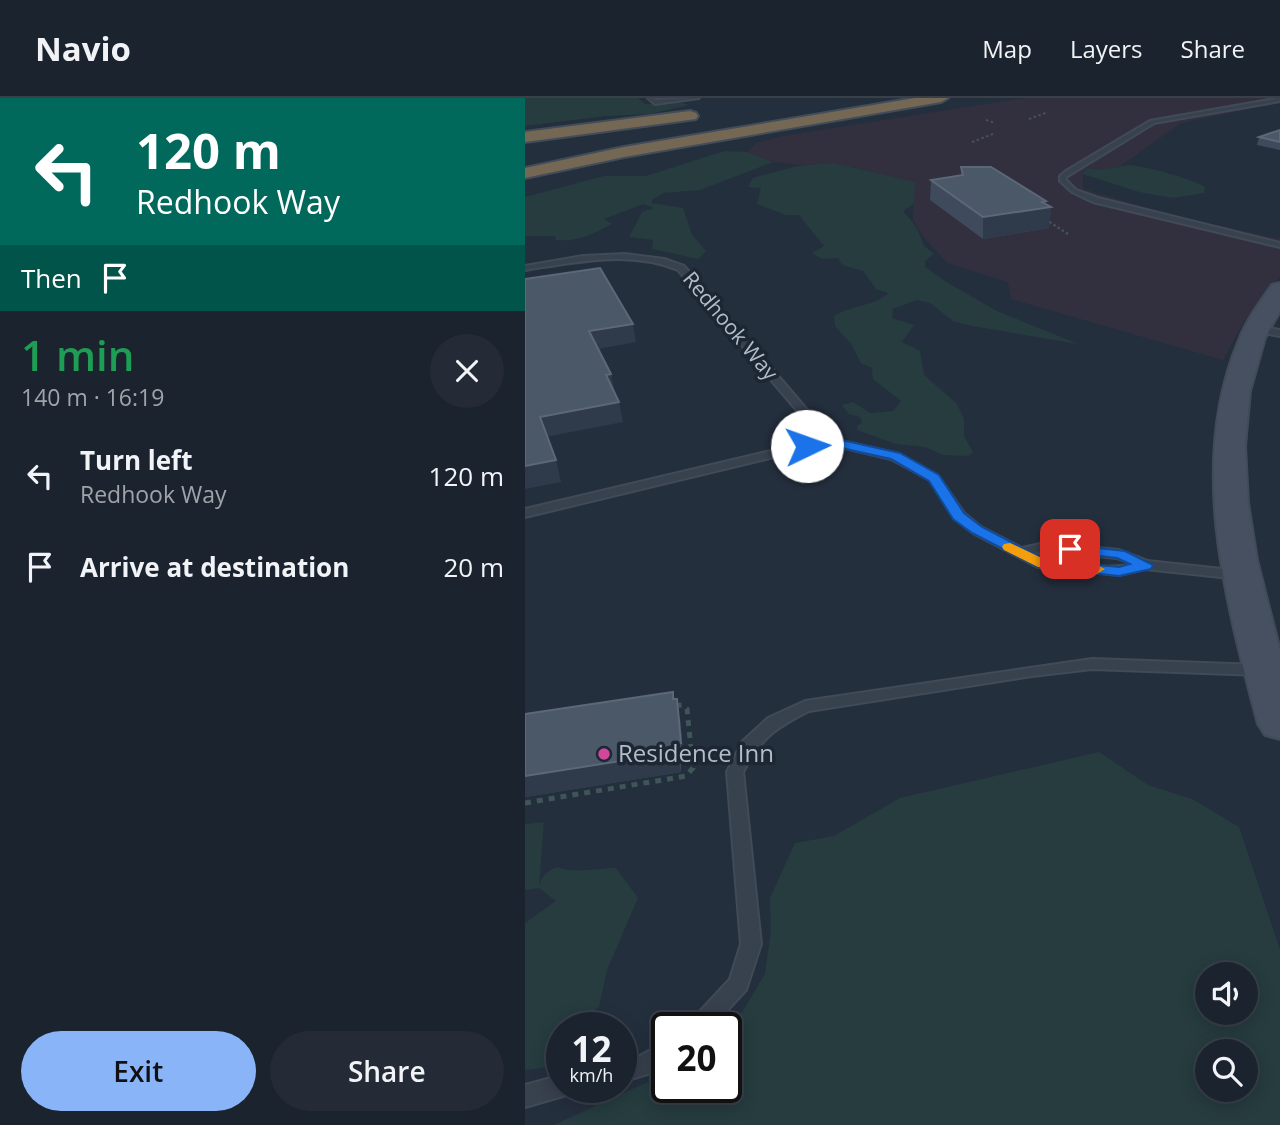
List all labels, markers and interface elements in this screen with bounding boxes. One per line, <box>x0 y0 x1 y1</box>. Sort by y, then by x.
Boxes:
text: Navio <box>35 26 131 71</box>
text: Map <box>982 32 1032 65</box>
text: Layers <box>1070 32 1143 65</box>
text: Share <box>1181 32 1245 65</box>
text: 120 m <box>136 117 281 183</box>
icon: left <box>21 126 112 217</box>
text: Redhook Way <box>136 180 340 223</box>
icon: arrive <box>96 259 134 297</box>
text: Then <box>21 260 82 296</box>
street label: Redhook Way <box>677 265 785 386</box>
text: 1 min <box>21 326 134 383</box>
button: close <box>430 334 504 408</box>
text: 140 m · 16:19 <box>21 381 164 413</box>
position arrow <box>770 409 844 483</box>
text: Turn left <box>80 442 192 478</box>
icon: left <box>21 457 59 495</box>
text: 120 m <box>429 458 504 494</box>
text: Redhook Way <box>80 478 227 510</box>
pin <box>1040 519 1100 579</box>
icon: arrive <box>1051 530 1089 568</box>
icon: arrive <box>21 548 59 586</box>
text: Arrive at destination <box>80 549 349 585</box>
text: 20 m <box>443 549 504 585</box>
place label: Residence Inn <box>618 736 774 769</box>
marker: Residence Inn <box>596 746 612 762</box>
map controls <box>1195 962 1258 1102</box>
button: sound <box>1195 962 1258 1025</box>
speed limit sign: 20 <box>651 1012 742 1103</box>
text: 12 <box>571 1025 612 1072</box>
button: Exit <box>21 1031 256 1111</box>
button: Share <box>270 1031 504 1111</box>
button: search <box>1195 1039 1258 1102</box>
text: km/h <box>570 1063 613 1087</box>

